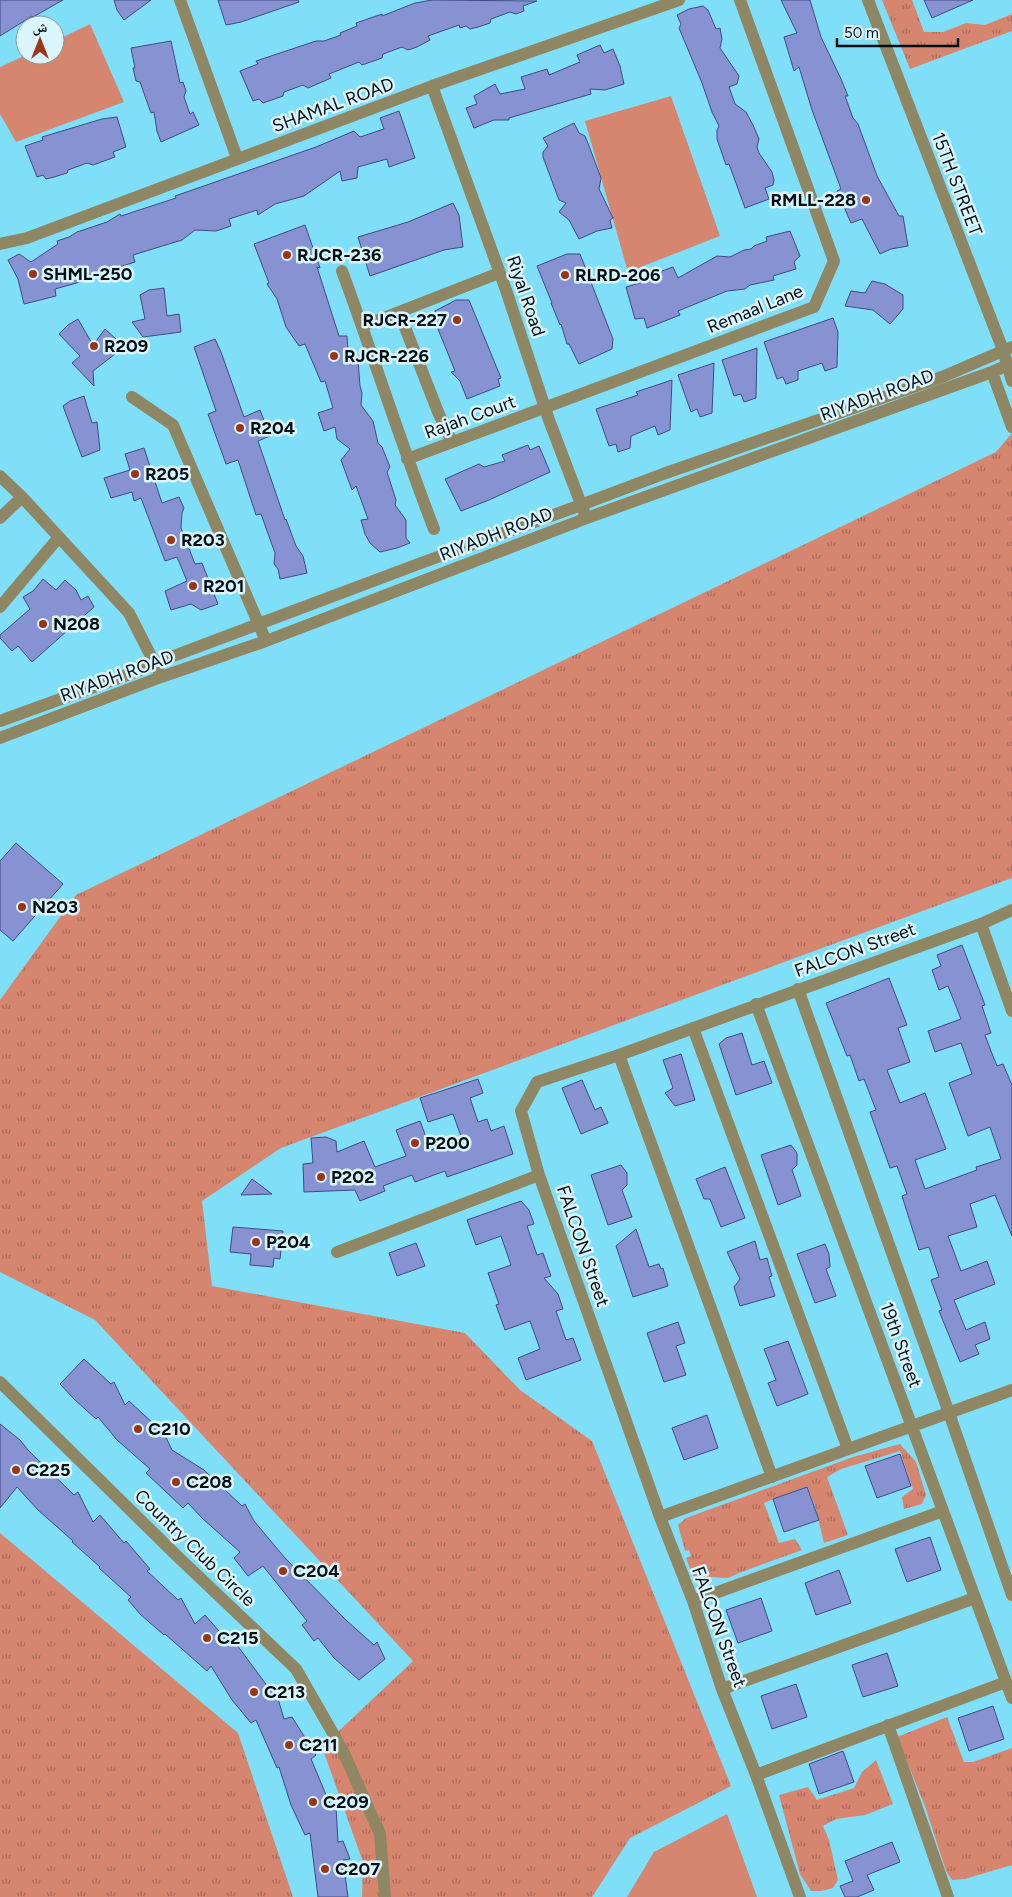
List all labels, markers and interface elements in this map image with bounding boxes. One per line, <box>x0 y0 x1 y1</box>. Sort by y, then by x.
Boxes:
north arrow <box>15 15 65 65</box>
scale bar <box>837 15 958 47</box>
text: ش <box>33 19 48 36</box>
text: 50 m <box>844 24 879 42</box>
street label: SHAMAL ROAD <box>269 73 397 137</box>
street label: 15TH STREET <box>927 129 987 239</box>
place label: RMLL-228 <box>770 189 856 211</box>
marker: RMLL-228 <box>860 194 872 206</box>
place label: RJCR-236 <box>297 244 381 266</box>
marker: RJCR-236 <box>281 249 293 261</box>
street label: Riyal Road <box>502 253 550 339</box>
place label: SHML-250 <box>43 263 133 285</box>
place label: RLRD-206 <box>575 264 660 286</box>
marker: SHML-250 <box>27 268 39 280</box>
marker: RLRD-206 <box>559 269 571 281</box>
street label: Remaal Lane <box>704 280 806 338</box>
place label: RJCR-227 <box>363 309 447 331</box>
marker: RJCR-227 <box>451 314 463 326</box>
place label: R209 <box>104 335 148 357</box>
marker: R209 <box>88 340 100 352</box>
place label: RJCR-226 <box>344 345 429 367</box>
marker: RJCR-226 <box>328 350 340 362</box>
street label: RIYADH ROAD <box>817 364 937 426</box>
street label: Rajah Court <box>421 390 519 444</box>
place label: R204 <box>250 417 295 439</box>
marker: R204 <box>234 422 246 434</box>
place label: R205 <box>145 463 189 485</box>
marker: R205 <box>129 468 141 480</box>
street label: RIYADH ROAD <box>436 502 556 566</box>
place label: R203 <box>181 529 225 551</box>
marker: R203 <box>165 534 177 546</box>
place label: R201 <box>203 575 244 597</box>
marker: R201 <box>187 580 199 592</box>
place label: N208 <box>53 613 100 635</box>
marker: N208 <box>37 618 49 630</box>
street label: RIYADH ROAD <box>57 645 177 707</box>
place label: N203 <box>32 896 78 918</box>
marker: N203 <box>16 901 28 913</box>
street label: FALCON Street <box>792 918 919 982</box>
place label: P200 <box>425 1132 470 1154</box>
marker: P200 <box>409 1137 421 1149</box>
place label: P202 <box>331 1166 374 1188</box>
marker: P202 <box>315 1171 327 1183</box>
street label: FALCON Street <box>552 1182 614 1310</box>
place label: P204 <box>266 1231 310 1253</box>
marker: P204 <box>250 1236 262 1248</box>
street label: 19th Street <box>875 1299 927 1391</box>
place label: C210 <box>148 1418 191 1440</box>
marker: C210 <box>132 1423 144 1435</box>
place label: C225 <box>26 1459 70 1481</box>
marker: C225 <box>10 1464 22 1476</box>
place label: C208 <box>186 1471 232 1493</box>
marker: C208 <box>170 1476 182 1488</box>
street label: Country Club Circle <box>130 1485 260 1611</box>
place label: C204 <box>293 1560 340 1582</box>
street label: FALCON Street <box>687 1564 751 1691</box>
marker: C204 <box>277 1565 289 1577</box>
place label: C215 <box>217 1627 259 1649</box>
marker: C215 <box>201 1632 213 1644</box>
place label: C213 <box>264 1681 305 1703</box>
marker: C213 <box>248 1686 260 1698</box>
place label: C211 <box>299 1734 338 1756</box>
marker: C211 <box>283 1739 295 1751</box>
place label: C209 <box>323 1791 369 1813</box>
marker: C209 <box>307 1796 319 1808</box>
place label: C207 <box>335 1858 380 1880</box>
marker: C207 <box>319 1863 331 1875</box>

